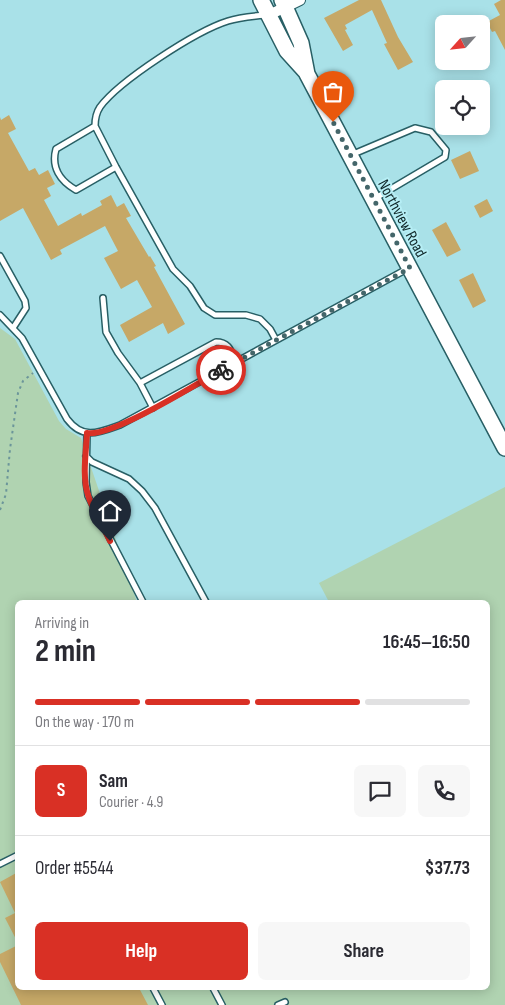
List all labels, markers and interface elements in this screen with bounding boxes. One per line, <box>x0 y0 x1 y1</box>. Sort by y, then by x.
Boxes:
north arrow <box>435 15 490 70</box>
map controls <box>435 15 490 135</box>
pin <box>312 71 354 122</box>
icon: bag <box>319 78 347 106</box>
button: locate <box>435 80 490 135</box>
street label: Northview Road <box>373 177 430 261</box>
courier <box>196 345 246 395</box>
icon: bike <box>207 356 235 384</box>
pin <box>89 490 131 541</box>
icon: home <box>96 497 124 525</box>
text: Arriving in <box>35 614 89 633</box>
text: 16:45–16:50 <box>383 631 470 654</box>
text: 2 min <box>35 632 96 671</box>
text: On the way · 170 m <box>35 713 134 732</box>
button: chat <box>354 765 406 817</box>
button: phone <box>418 765 470 817</box>
text: Sam <box>99 770 128 793</box>
text: S <box>57 779 65 802</box>
text: Courier · 4.9 <box>99 793 163 812</box>
text: Order #5544 <box>35 857 113 880</box>
text: $37.73 <box>425 857 470 880</box>
button: Help <box>35 922 248 980</box>
button: Share <box>258 922 470 980</box>

